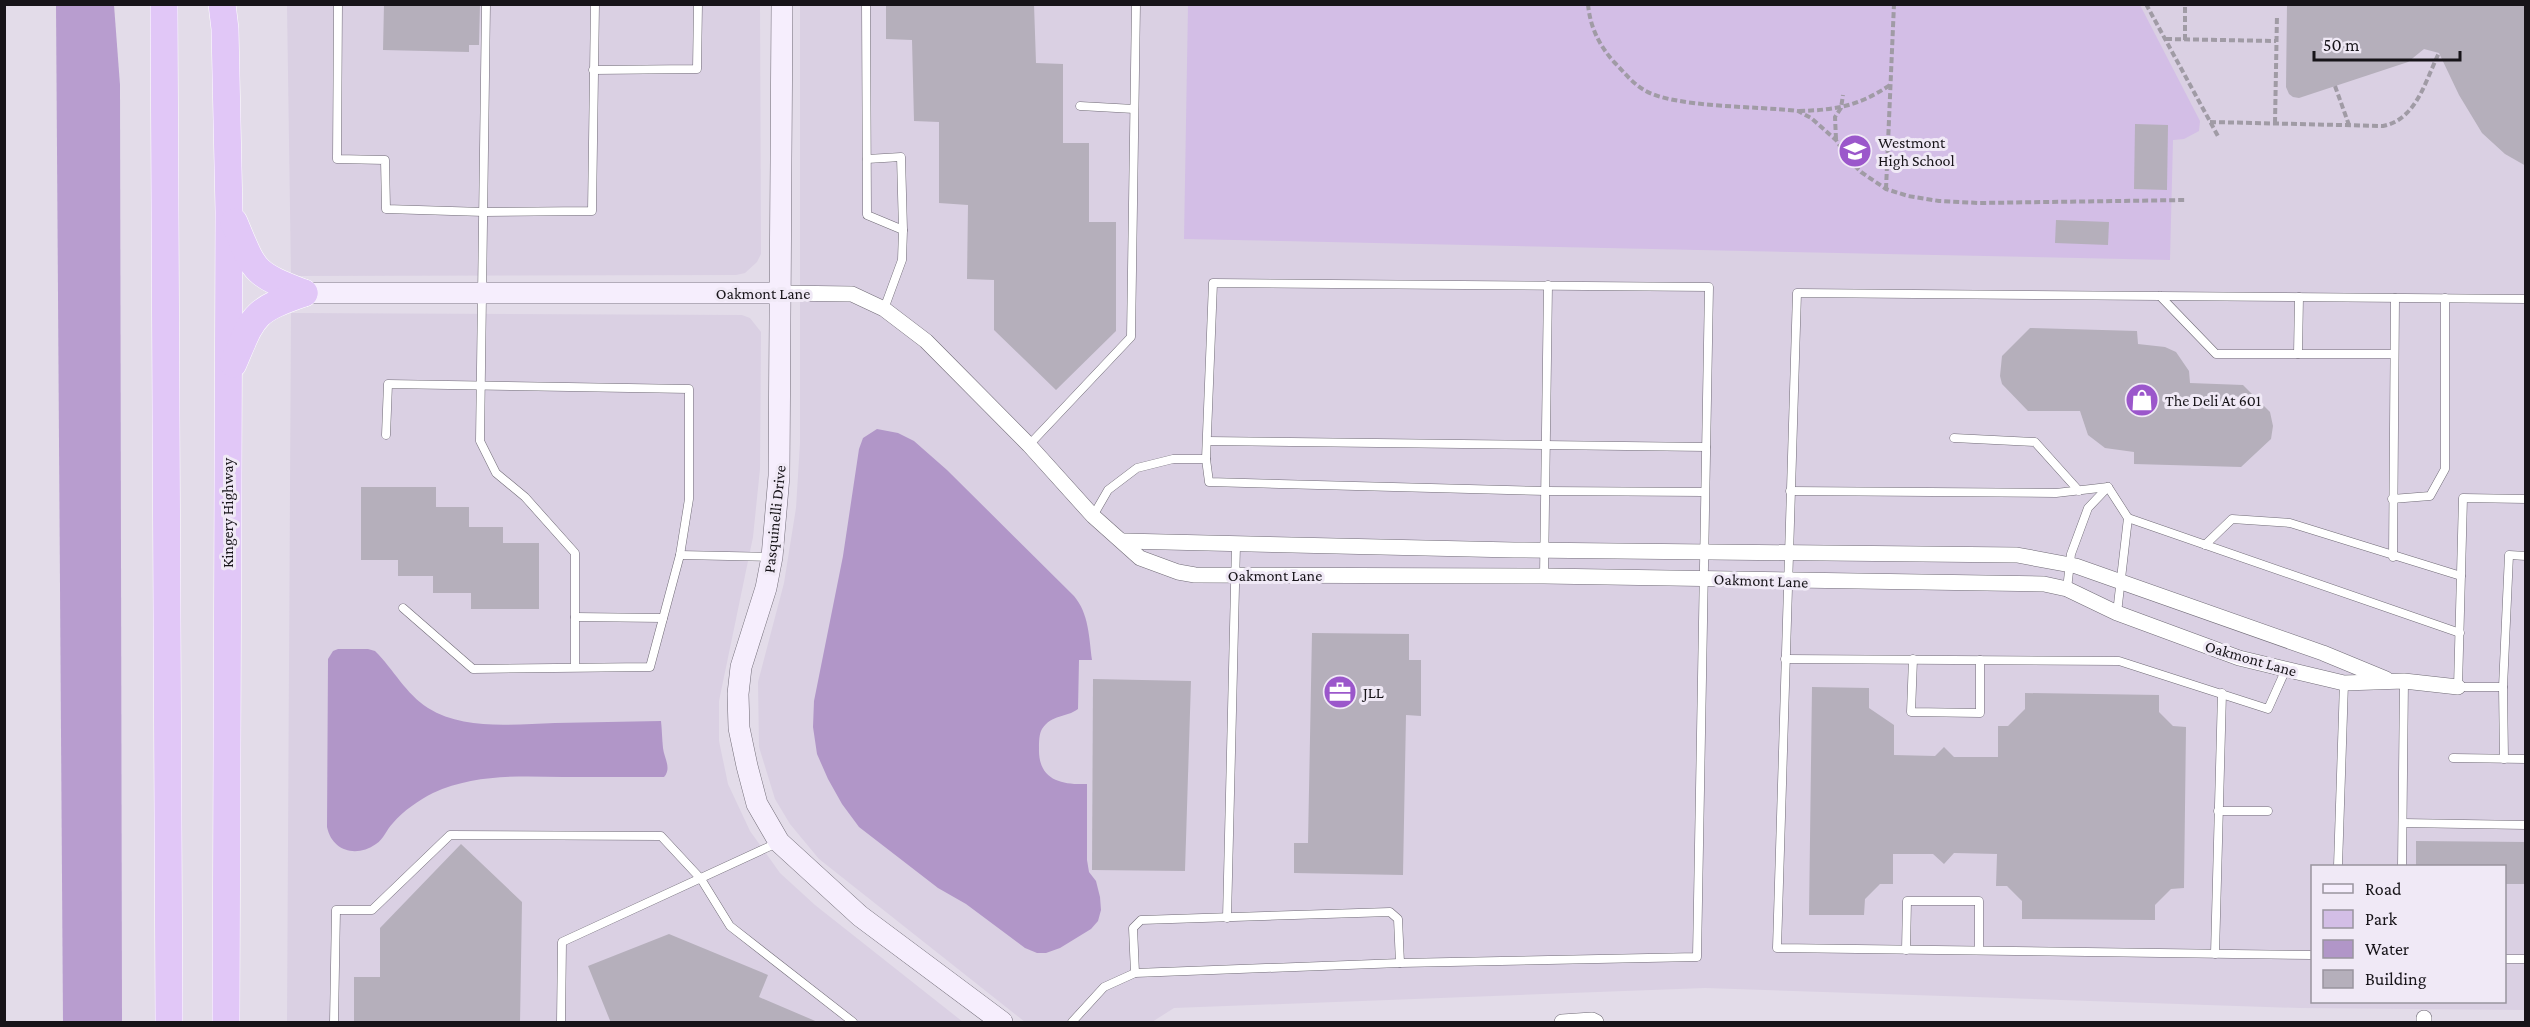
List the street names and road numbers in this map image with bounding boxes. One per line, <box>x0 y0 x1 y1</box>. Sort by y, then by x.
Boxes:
street label: Oakmont Lane <box>716 285 810 302</box>
street label: Kingery Highway <box>219 457 237 568</box>
street label: Pasquinelli Drive <box>760 464 790 574</box>
street label: Oakmont Lane <box>1228 567 1322 584</box>
street label: Oakmont Lane <box>1713 570 1808 591</box>
street label: Oakmont Lane <box>2203 637 2299 680</box>

